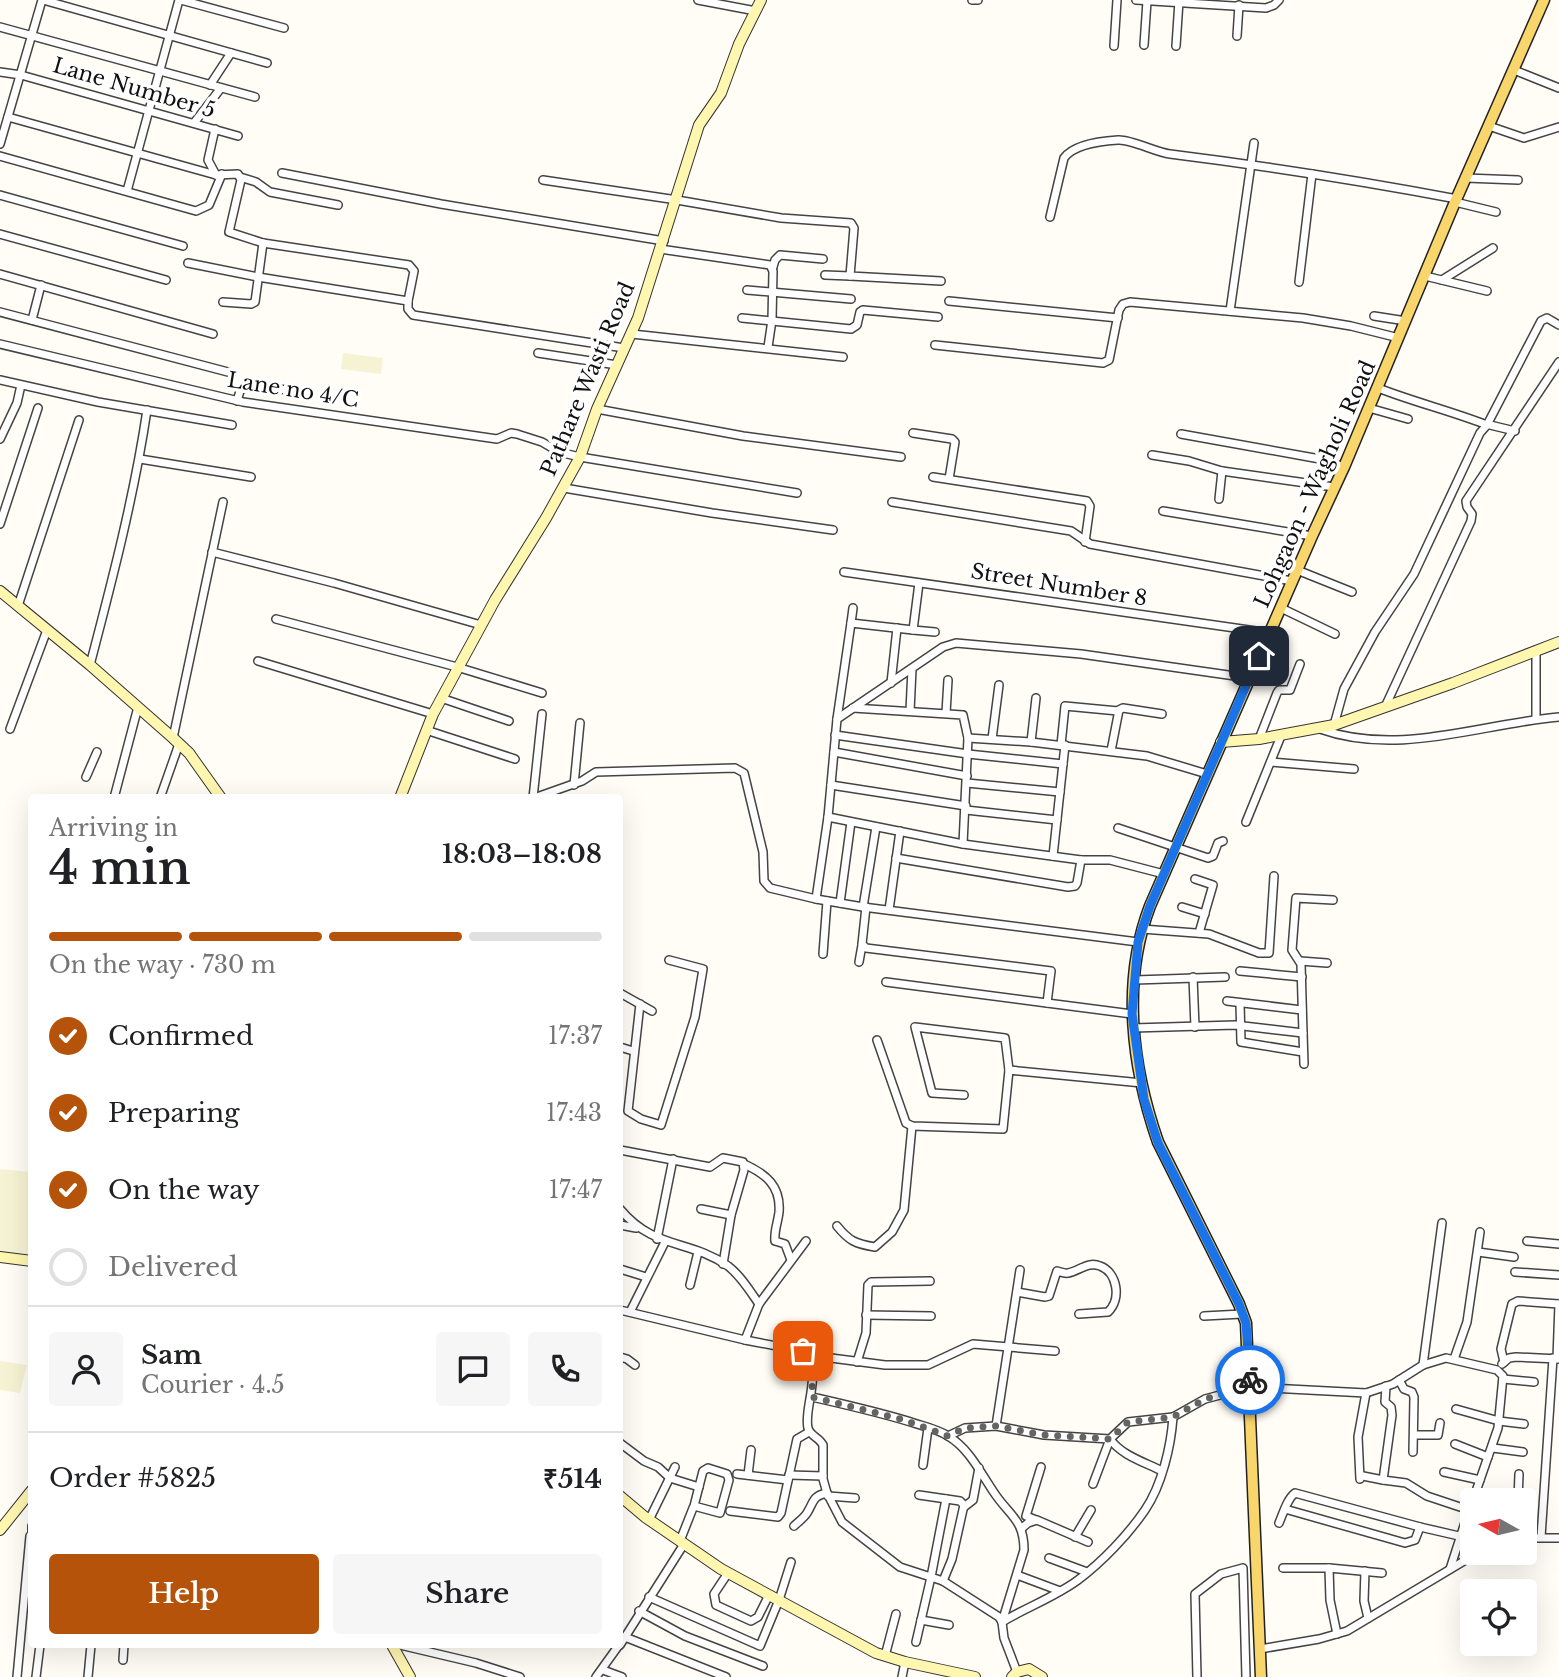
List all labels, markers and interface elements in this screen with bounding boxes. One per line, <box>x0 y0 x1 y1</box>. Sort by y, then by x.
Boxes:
street label: Lane Number 5 <box>50 52 218 124</box>
street label: Pathare Wasti Road <box>535 278 641 480</box>
street label: Lohgaon - Wagholi Road <box>1249 356 1381 612</box>
street label: Lane no 4/C <box>226 367 360 413</box>
street label: Street Number 8 <box>969 558 1149 612</box>
pin <box>1229 626 1289 686</box>
icon: home <box>1240 637 1278 675</box>
text: Arriving in <box>49 814 178 842</box>
text: 18:03–18:08 <box>442 838 602 870</box>
text: 4 min <box>49 839 191 896</box>
text: On the way · 730 m <box>49 951 276 979</box>
icon: check <box>49 1017 87 1055</box>
text: Confirmed <box>108 1020 253 1052</box>
text: 17:37 <box>548 1022 602 1050</box>
icon: check <box>49 1094 87 1132</box>
text: Preparing <box>108 1097 240 1129</box>
text: 17:43 <box>546 1099 602 1127</box>
icon: check <box>49 1171 87 1209</box>
text: On the way <box>108 1174 260 1206</box>
text: 17:47 <box>549 1176 602 1204</box>
text: Delivered <box>108 1251 238 1283</box>
pin <box>773 1321 833 1381</box>
button: person <box>49 1332 123 1406</box>
button: chat <box>436 1332 510 1406</box>
button: phone <box>528 1332 602 1406</box>
icon: bag <box>784 1332 822 1370</box>
text: Sam <box>141 1339 202 1371</box>
courier <box>1215 1345 1285 1415</box>
icon: bike <box>1231 1361 1269 1399</box>
text: Courier · 4.5 <box>141 1371 285 1399</box>
text: Order #5825 <box>49 1462 216 1494</box>
text: ₹514 <box>543 1463 602 1495</box>
north arrow <box>1460 1488 1536 1564</box>
map controls <box>1460 1488 1537 1656</box>
button: Help <box>49 1554 319 1634</box>
button: Share <box>333 1554 602 1634</box>
button: locate <box>1460 1579 1537 1656</box>

